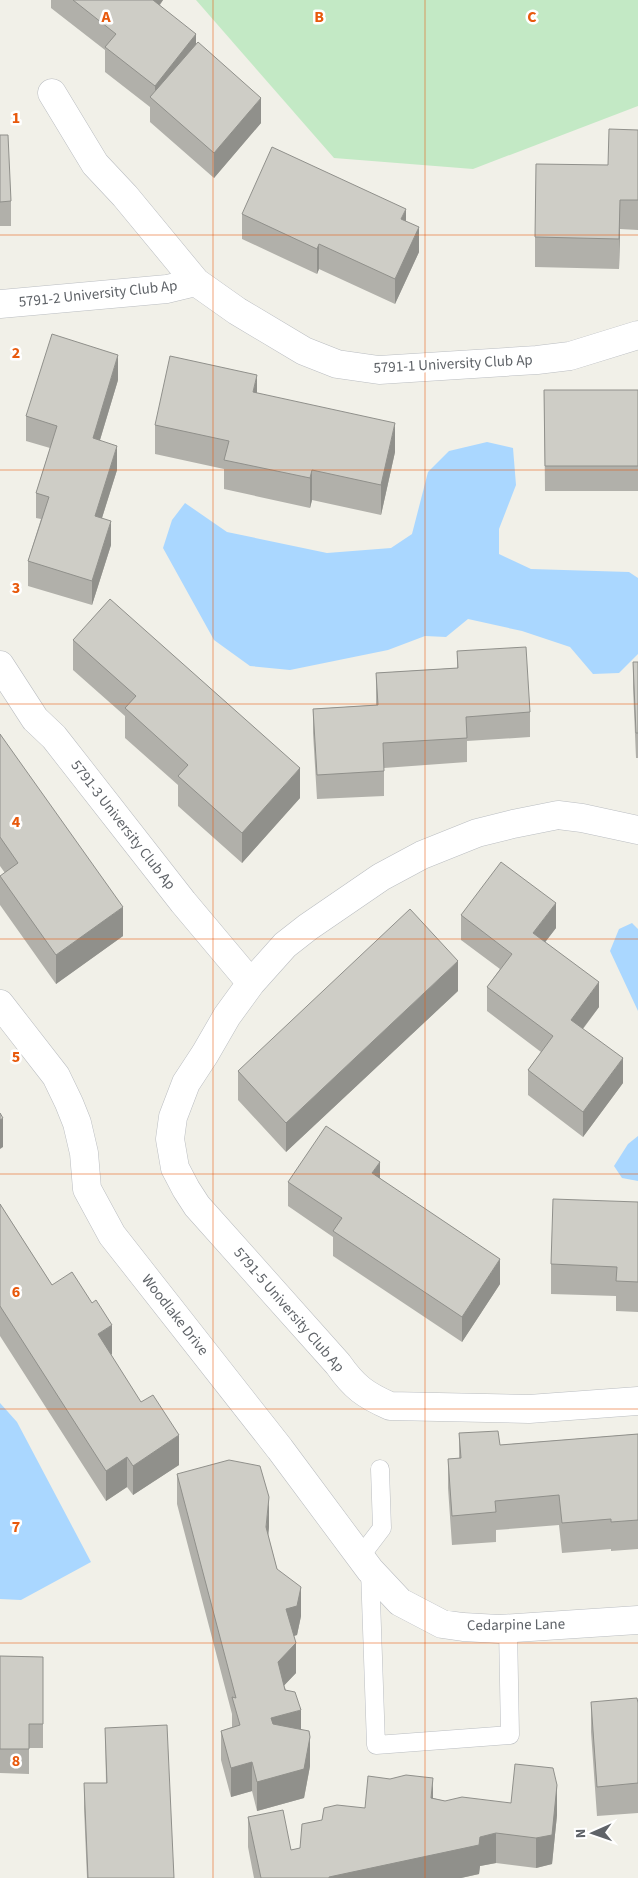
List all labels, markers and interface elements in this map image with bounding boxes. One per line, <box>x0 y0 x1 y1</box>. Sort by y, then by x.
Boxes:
text: A <box>100 6 111 28</box>
text: B <box>314 6 324 28</box>
text: C <box>527 6 537 28</box>
text: 1 <box>12 107 20 129</box>
street label: 5791-2 University Club Ap <box>18 275 178 313</box>
text: 2 <box>12 342 20 364</box>
street label: 5791-1 University Club Ap <box>373 349 533 379</box>
text: 3 <box>12 577 20 599</box>
street label: 5791-3 University Club Ap <box>66 756 180 894</box>
text: 4 <box>12 811 21 833</box>
text: 5 <box>12 1046 20 1068</box>
street label: 5791-5 University Club Ap <box>229 1243 349 1377</box>
street label: Woodlake Drive <box>137 1270 213 1360</box>
text: 6 <box>12 1281 20 1303</box>
text: 7 <box>12 1516 20 1538</box>
street label: Cedarpine Lane <box>467 1614 565 1636</box>
text: 8 <box>12 1750 20 1772</box>
north arrow <box>568 1808 618 1858</box>
text: N <box>571 1828 591 1838</box>

